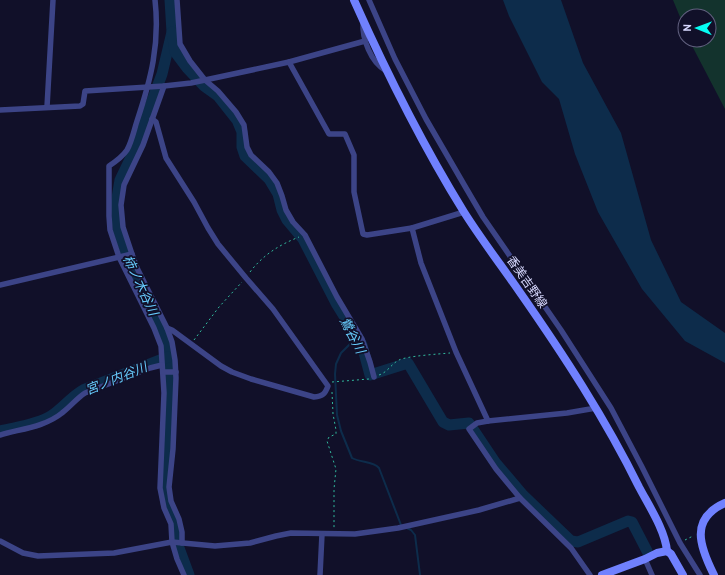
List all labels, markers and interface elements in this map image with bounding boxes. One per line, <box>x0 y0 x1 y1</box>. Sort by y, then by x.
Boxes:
north arrow <box>677 8 717 48</box>
text: N <box>680 24 694 32</box>
water label: 柿ノ木谷川 <box>119 252 163 320</box>
street label: 香美吉野線 <box>504 253 551 311</box>
water label: 鶯谷川 <box>336 314 370 358</box>
water label: 宮ノ内谷川 <box>83 358 151 399</box>

